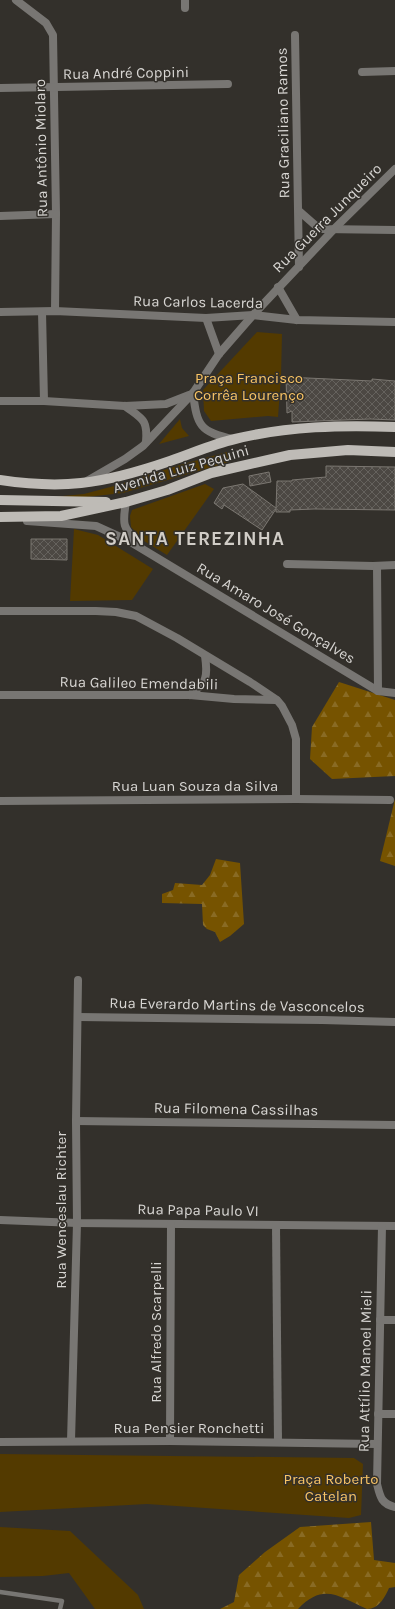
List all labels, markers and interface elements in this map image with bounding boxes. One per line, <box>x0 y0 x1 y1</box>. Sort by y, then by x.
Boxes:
street label: Rua Graciliano Ramos <box>273 47 293 199</box>
street label: Rua André Coppini <box>63 63 189 83</box>
street label: Rua Antônio Miolaro <box>31 79 51 217</box>
street label: Rua Guerra Junqueiro <box>269 160 385 276</box>
street label: Rua Carlos Lacerda <box>133 292 263 312</box>
park label: Praça Francisco Corrêa Lourenço <box>194 369 304 404</box>
street label: Avenida Luiz Pequini <box>111 441 251 497</box>
district label: SANTA TEREZINHA <box>105 528 285 550</box>
street label: Rua Amaro José Gonçalves <box>193 558 359 668</box>
street label: Rua Galileo Emendabili <box>59 673 219 693</box>
street label: Rua Luan Souza da Silva <box>112 777 278 795</box>
street label: Rua Everardo Martins de Vasconcelos <box>109 994 365 1016</box>
street label: Rua Filomena Cassilhas <box>154 1099 318 1119</box>
street label: Rua Wenceslau Richter <box>52 1131 70 1289</box>
street label: Rua Papa Paulo VI <box>137 1200 259 1220</box>
street label: Rua Alfredo Scarpelli <box>147 1261 165 1403</box>
street label: Rua Attílio Manoel Mieli <box>355 1290 375 1452</box>
street label: Rua Pensier Ronchetti <box>114 1419 264 1437</box>
park label: Praça Roberto Catelan <box>284 1470 378 1505</box>

